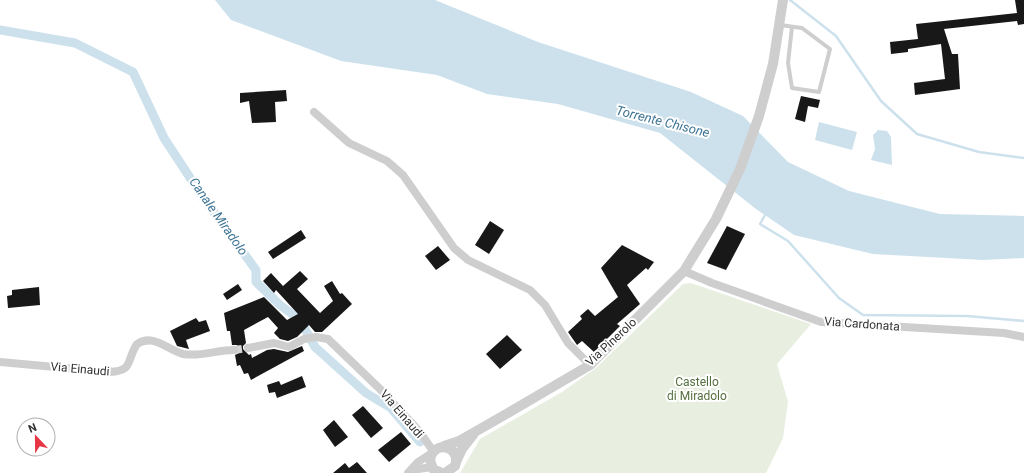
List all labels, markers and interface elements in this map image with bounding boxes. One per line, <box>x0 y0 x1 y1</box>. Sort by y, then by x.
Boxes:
water label: Torrente Chisone <box>615 103 711 140</box>
water label: Canale Miradolo <box>186 175 251 258</box>
street label: Via Cardonata <box>824 314 900 334</box>
street label: Via Pinerolo <box>583 315 639 369</box>
street label: Via Einaudi <box>50 359 110 379</box>
park label: Castello di Miradolo <box>667 375 727 403</box>
street label: Via Einaudi <box>377 387 427 441</box>
north arrow <box>16 417 56 457</box>
text: N <box>26 421 39 436</box>

